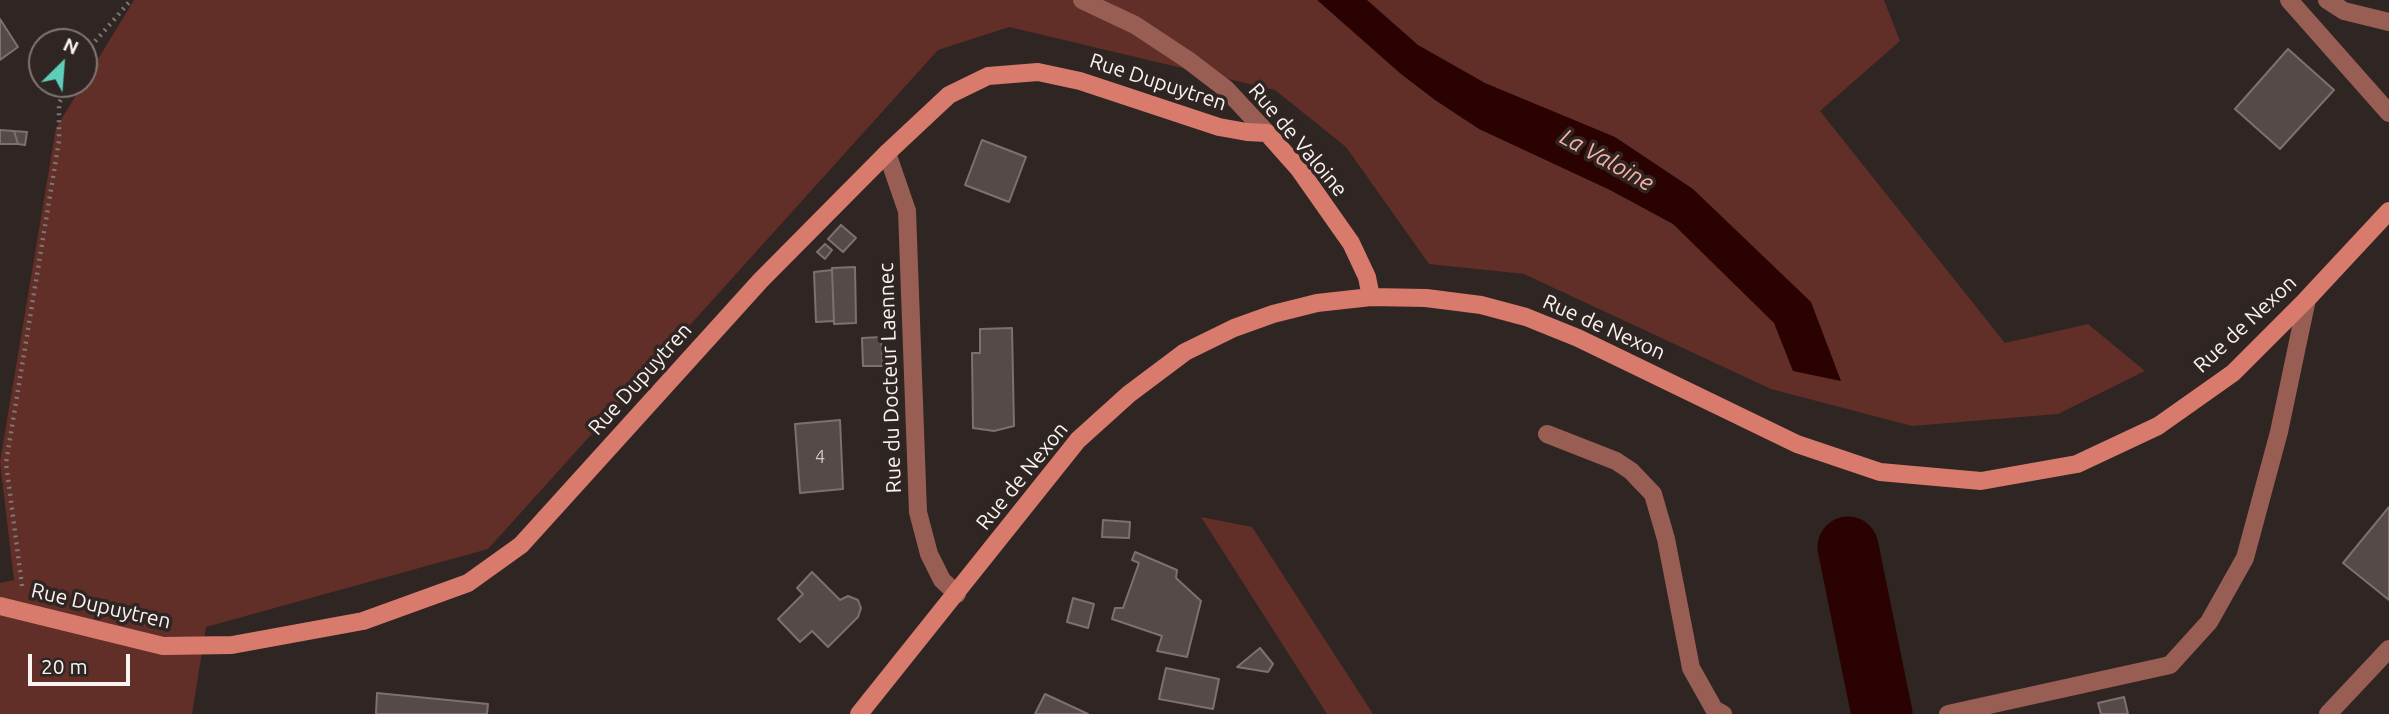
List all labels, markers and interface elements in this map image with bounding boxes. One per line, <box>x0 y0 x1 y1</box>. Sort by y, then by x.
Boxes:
north arrow <box>28 28 98 98</box>
text: N <box>60 33 82 59</box>
street label: Rue Dupuytren <box>1086 48 1230 116</box>
street label: Rue de Valoine <box>1243 78 1353 202</box>
water label: La Valoine <box>1555 123 1659 197</box>
street label: Rue du Docteur Laennec <box>873 262 907 494</box>
street label: Rue de Nexon <box>2188 270 2302 378</box>
street label: Rue de Nexon <box>1539 289 1669 365</box>
street label: Rue Dupuytren <box>583 318 697 440</box>
street label: Rue de Nexon <box>971 417 1073 535</box>
house number: 4 <box>815 446 825 468</box>
street label: Rue Dupuytren <box>29 578 173 634</box>
scale bar <box>32 640 133 684</box>
text: 20 m <box>41 654 88 678</box>

